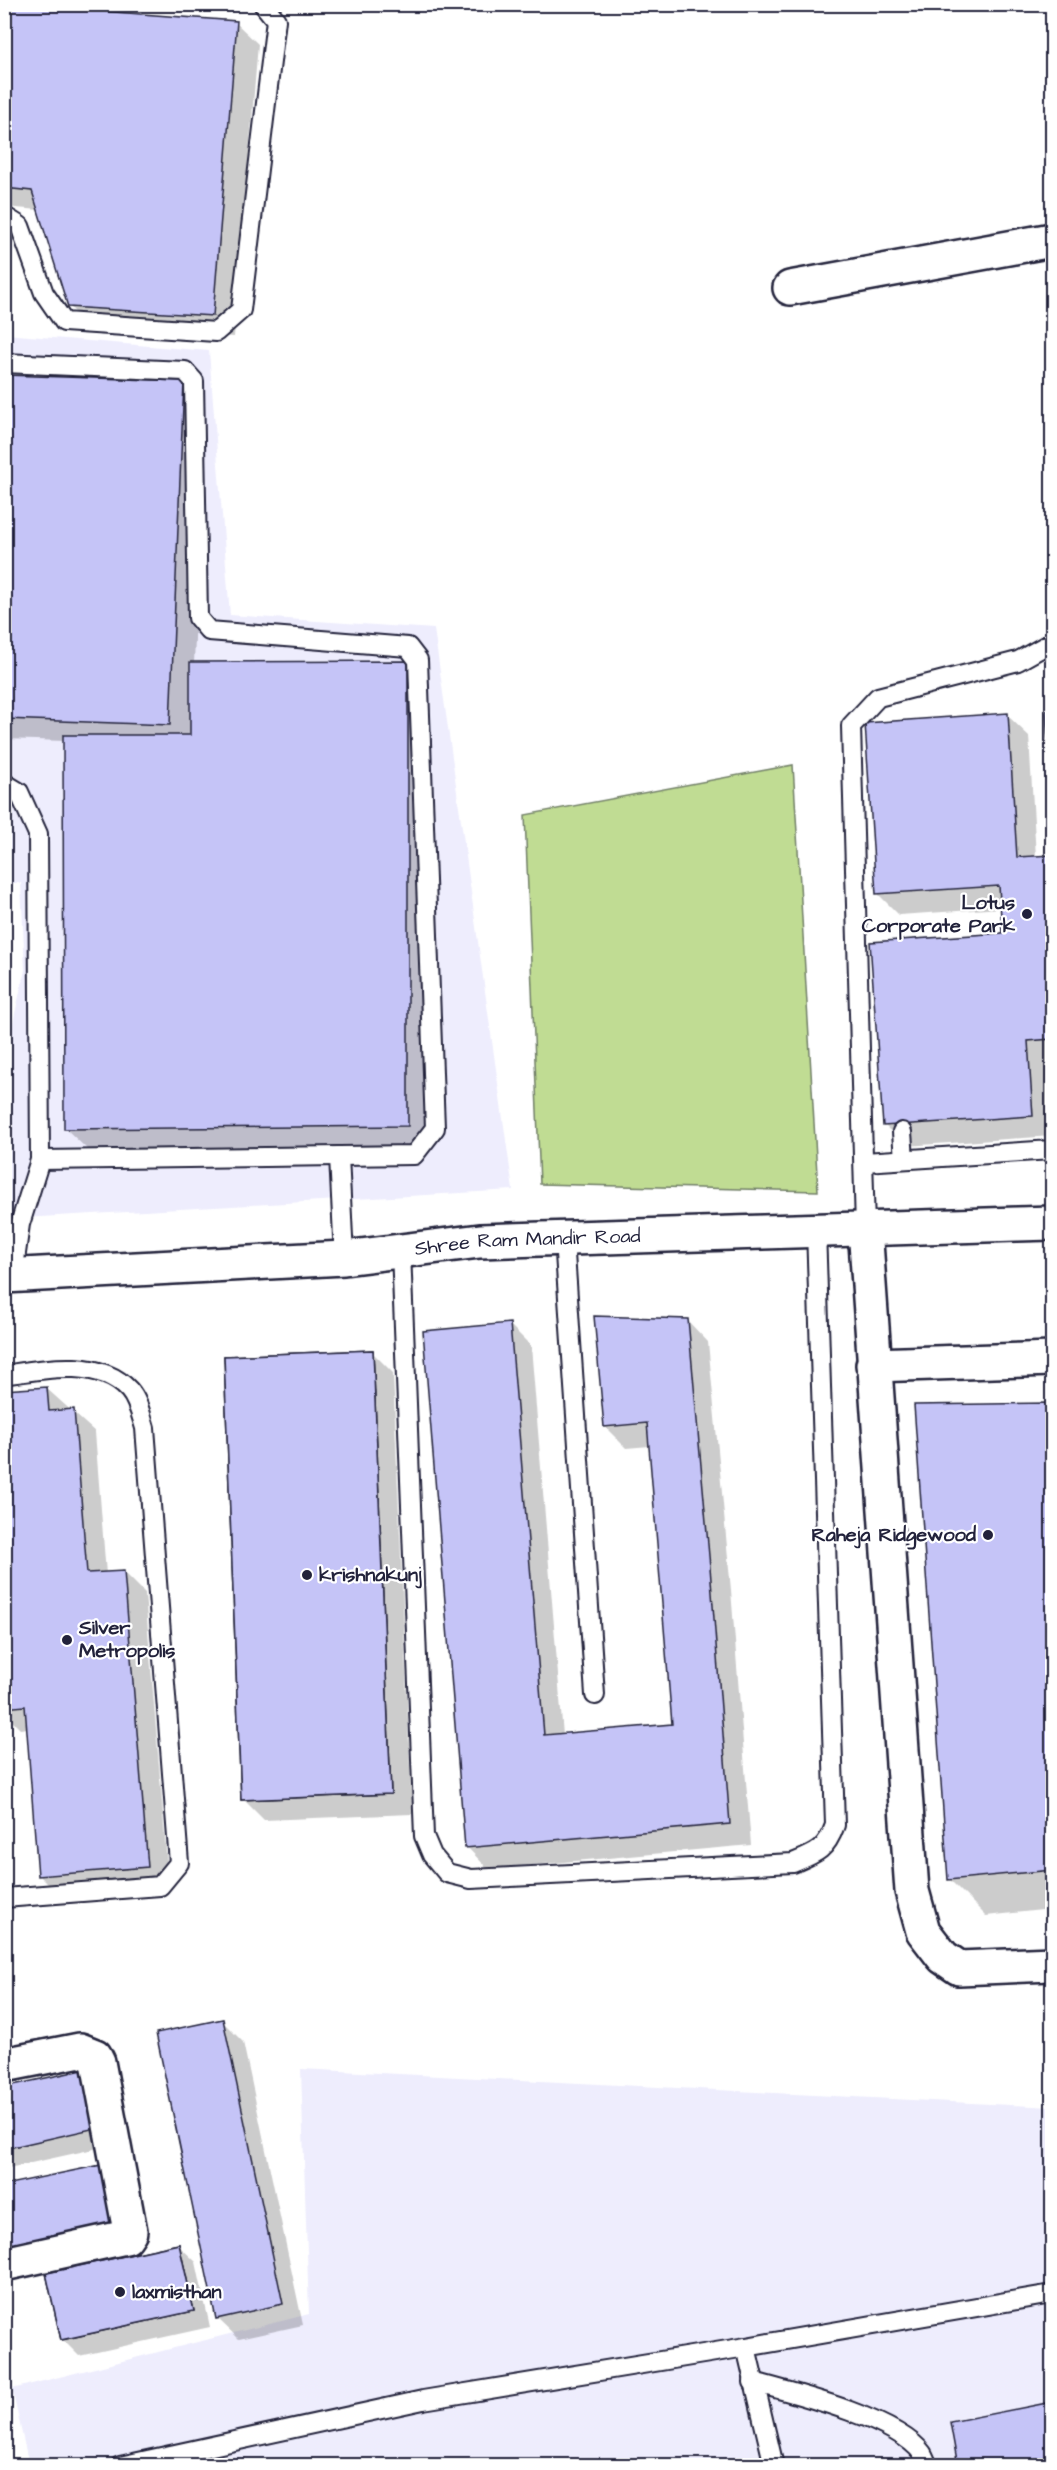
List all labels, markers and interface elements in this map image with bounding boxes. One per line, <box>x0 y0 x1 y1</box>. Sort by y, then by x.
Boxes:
place label: Lotus Corporate Park <box>862 889 1016 940</box>
marker: Lotus Corporate Park <box>1020 907 1034 921</box>
street label: Shree Ram Mandir Road <box>413 1222 641 1263</box>
place label: Raheja Ridgewood <box>812 1521 977 1550</box>
marker: Raheja Ridgewood <box>981 1528 995 1542</box>
place label: krishnakunj <box>319 1561 422 1589</box>
marker: krishnakunj <box>300 1568 314 1582</box>
place label: Silver Metropolis <box>78 1614 175 1665</box>
marker: Silver Metropolis <box>60 1633 74 1647</box>
place label: laxmisthan <box>132 2278 222 2306</box>
marker: laxmisthan <box>113 2285 127 2299</box>

